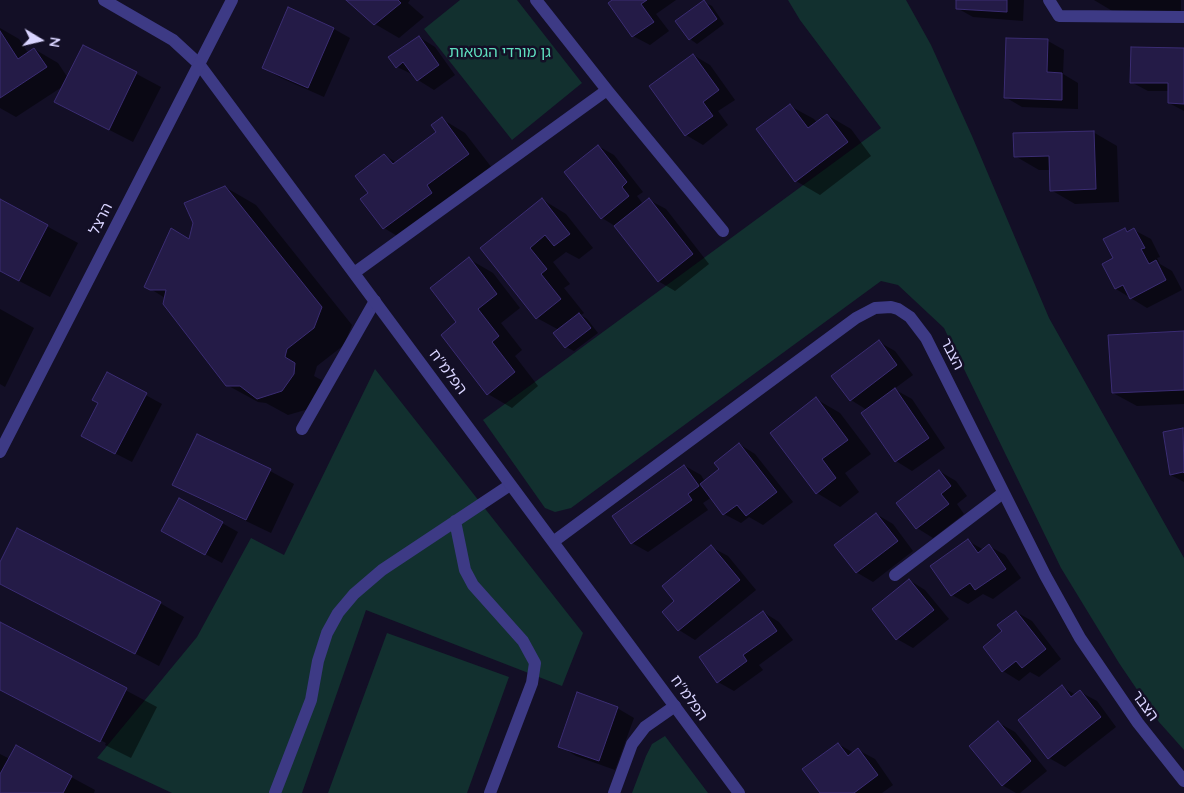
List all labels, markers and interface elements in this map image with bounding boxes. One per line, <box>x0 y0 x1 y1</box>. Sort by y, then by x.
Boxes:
north arrow <box>15 15 65 65</box>
text: N <box>45 36 65 49</box>
park label: גן מורדי הגטאות <box>449 43 551 61</box>
street label: הרצל <box>85 200 117 238</box>
street label: הצבר <box>936 335 968 373</box>
street label: הפלמ"ח <box>425 346 471 398</box>
street label: הפלמ"ח <box>667 672 711 724</box>
street label: הצבר <box>1128 687 1162 725</box>

